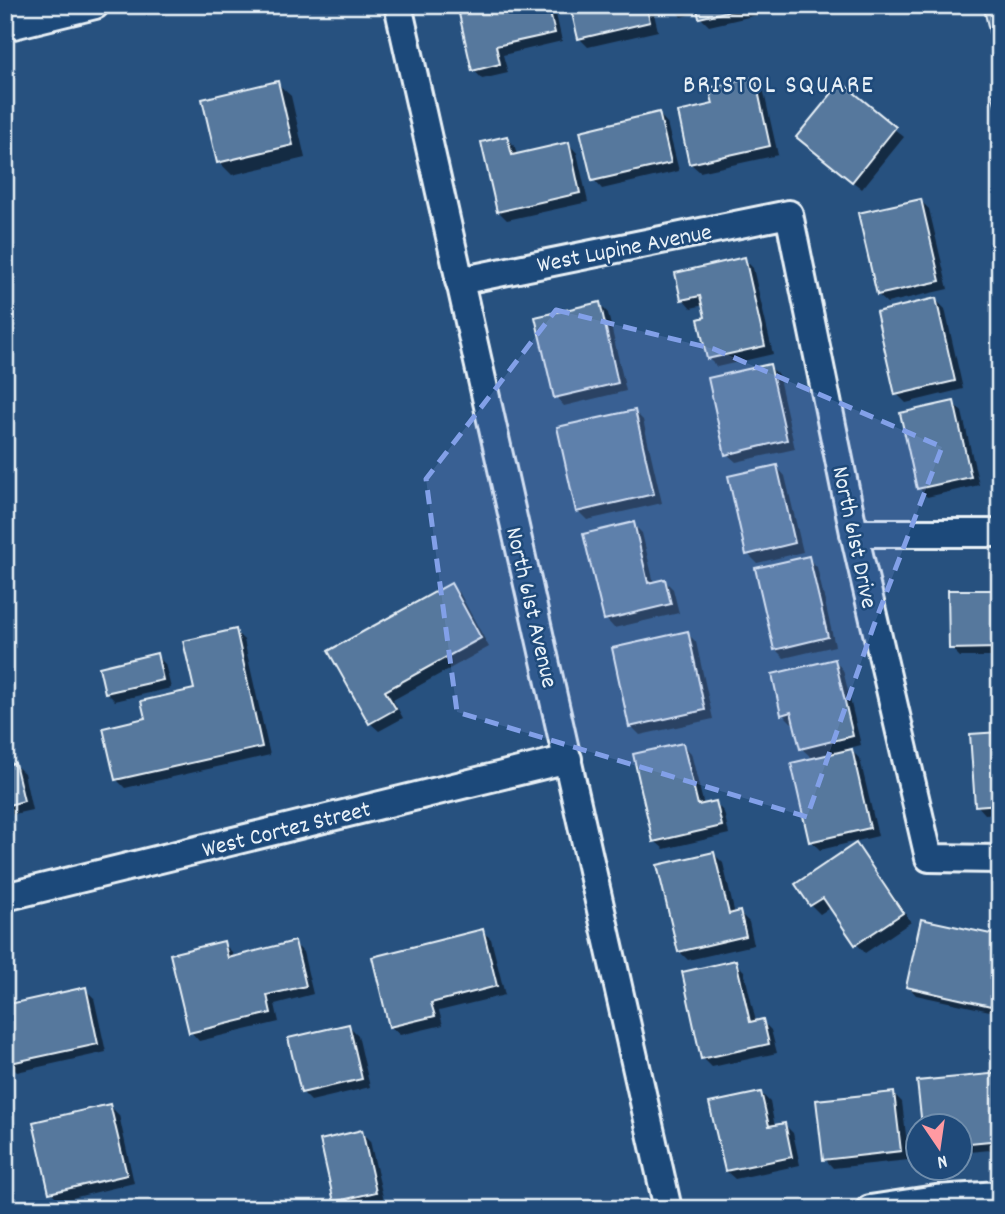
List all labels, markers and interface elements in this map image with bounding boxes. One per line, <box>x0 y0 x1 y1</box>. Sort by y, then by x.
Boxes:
district label: BRISTOL SQUARE <box>683 68 875 105</box>
street label: West Lupine Avenue <box>534 216 715 284</box>
street label: North 61st Drive <box>821 463 885 612</box>
street label: North 61st Avenue <box>495 524 565 691</box>
street label: West Cortez Street <box>199 794 375 868</box>
north arrow <box>904 1112 974 1182</box>
text: N <box>934 1146 950 1174</box>

